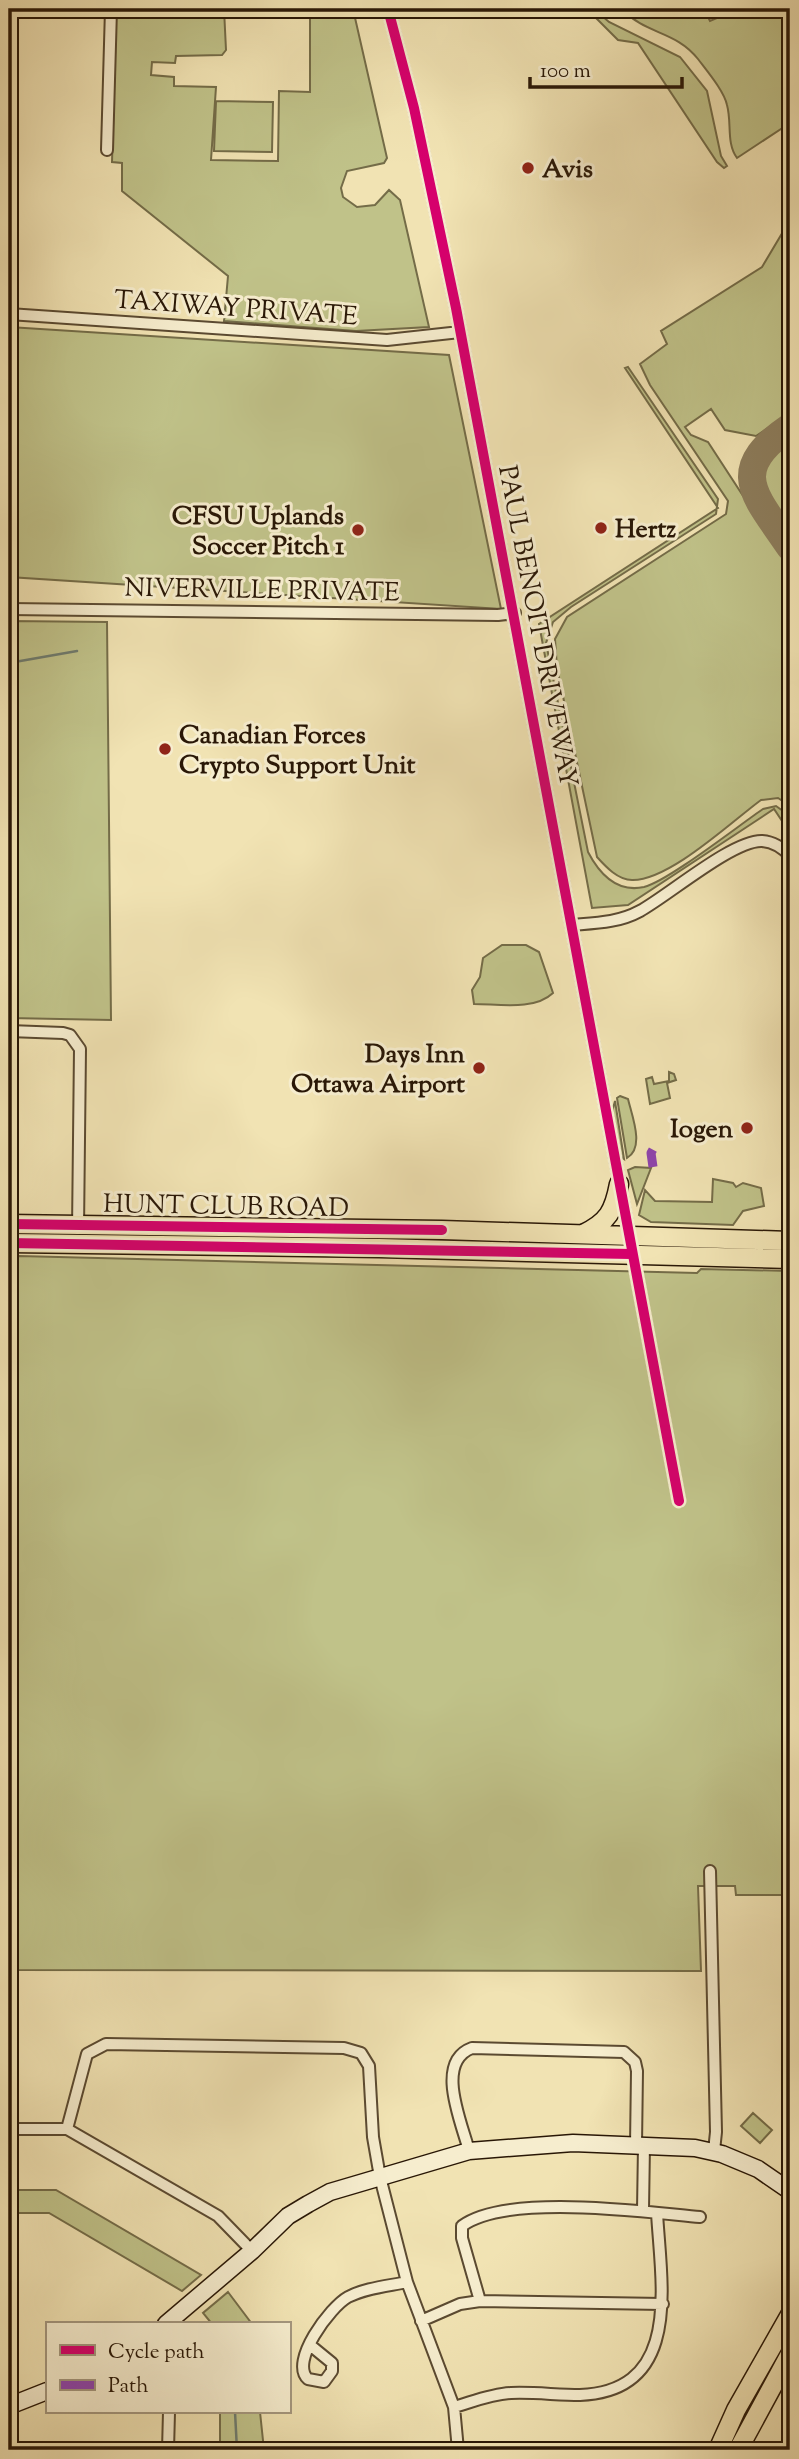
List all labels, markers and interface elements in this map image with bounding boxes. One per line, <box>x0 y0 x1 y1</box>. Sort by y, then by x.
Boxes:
scale bar <box>530 46 682 90</box>
text: 100 m <box>540 57 591 87</box>
place label: Avis <box>542 152 593 189</box>
marker: Avis <box>520 160 536 176</box>
street label: TAXIWAY PRIVATE <box>113 283 359 336</box>
street label: PAUL BENOIT DRIVEWAY <box>487 462 586 791</box>
place label: CFSU Uplands Soccer Pitch 1 <box>172 499 344 566</box>
place label: Hertz <box>615 512 676 549</box>
marker: Hertz <box>593 520 609 536</box>
marker: CFSU Uplands Soccer Pitch 1 <box>350 522 366 538</box>
street label: NIVERVILLE PRIVATE <box>124 571 400 612</box>
place label: Canadian Forces Crypto Support Unit <box>179 718 416 785</box>
marker: Canadian Forces Crypto Support Unit <box>157 741 173 757</box>
place label: Days Inn Ottawa Airport <box>291 1037 466 1104</box>
marker: Days Inn Ottawa Airport <box>471 1060 487 1076</box>
place label: Iogen <box>670 1112 734 1149</box>
marker: Iogen <box>739 1120 755 1136</box>
street label: HUNT CLUB ROAD <box>103 1187 349 1228</box>
legend <box>46 2322 290 2414</box>
text: Cycle path <box>108 2338 205 2368</box>
text: Path <box>108 2372 149 2402</box>

